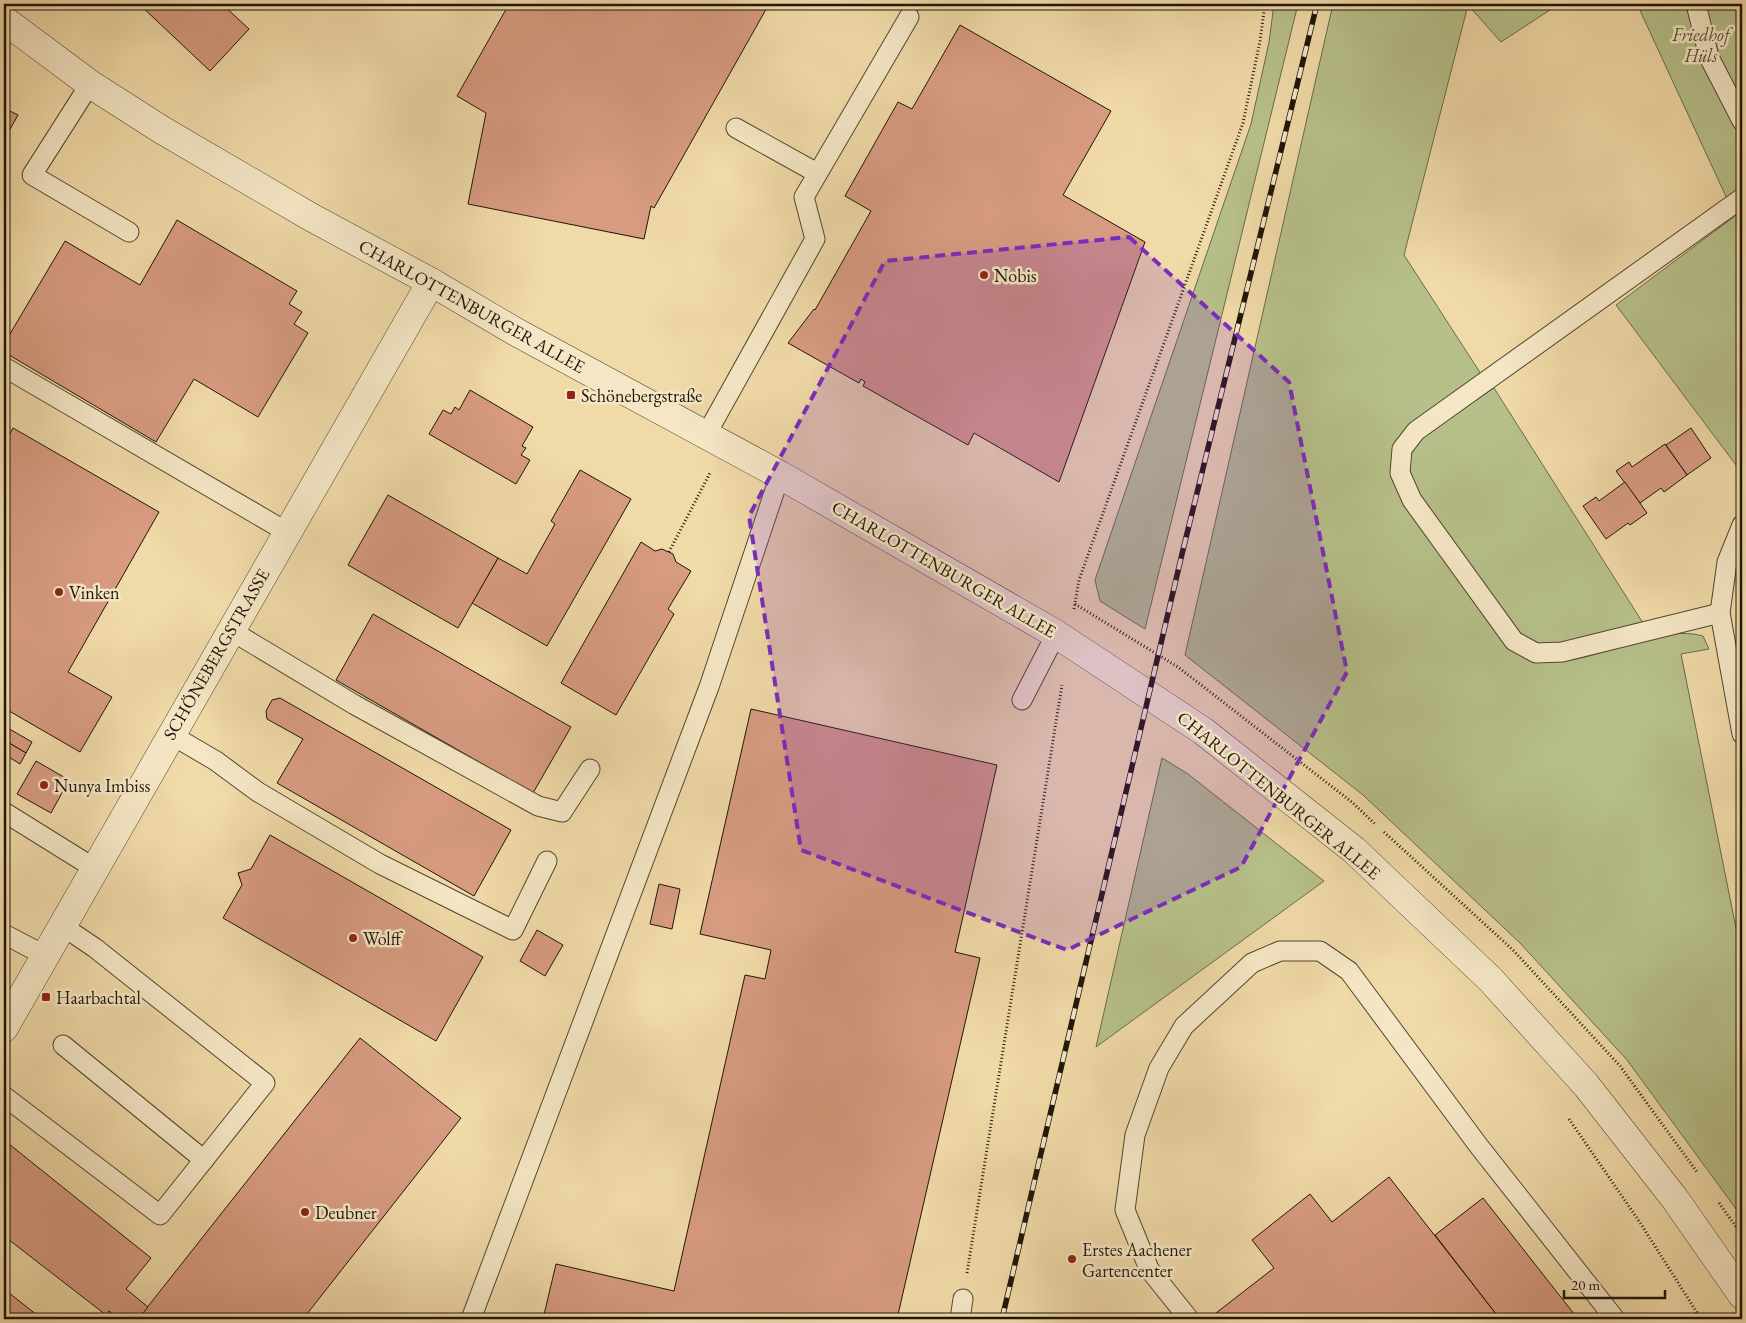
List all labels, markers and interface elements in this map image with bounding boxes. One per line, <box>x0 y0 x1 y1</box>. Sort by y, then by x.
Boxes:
park label: Friedhof Hüls <box>1671 23 1734 67</box>
street label: CHARLOTTENBURGER ALLEE <box>355 234 589 378</box>
place label: Nobis <box>994 264 1037 287</box>
marker: Nobis <box>978 269 990 281</box>
place label: Schönebergstraße <box>581 384 702 407</box>
marker: Schönebergstraße <box>565 389 577 401</box>
street label: CHARLOTTENBURGER ALLEE <box>828 495 1060 643</box>
street label: SCHÖNEBERGSTRASSE <box>158 564 274 744</box>
place label: Vinken <box>69 581 120 604</box>
marker: Vinken <box>53 586 65 598</box>
street label: CHARLOTTENBURGER ALLEE <box>1173 706 1385 884</box>
place label: Nunya Imbiss <box>54 774 151 797</box>
marker: Nunya Imbiss <box>38 779 50 791</box>
place label: Wolff <box>363 927 404 950</box>
marker: Wolff <box>347 932 359 944</box>
place label: Haarbachtal <box>56 986 141 1009</box>
marker: Haarbachtal <box>40 991 52 1003</box>
place label: Deubner <box>315 1201 377 1224</box>
marker: Deubner <box>299 1206 311 1218</box>
place label: Erstes Aachener Gartencenter <box>1082 1238 1192 1282</box>
marker: Erstes Aachener Gartencenter <box>1066 1253 1078 1265</box>
scale bar <box>1564 1268 1665 1300</box>
text: 20 m <box>1571 1275 1600 1294</box>

